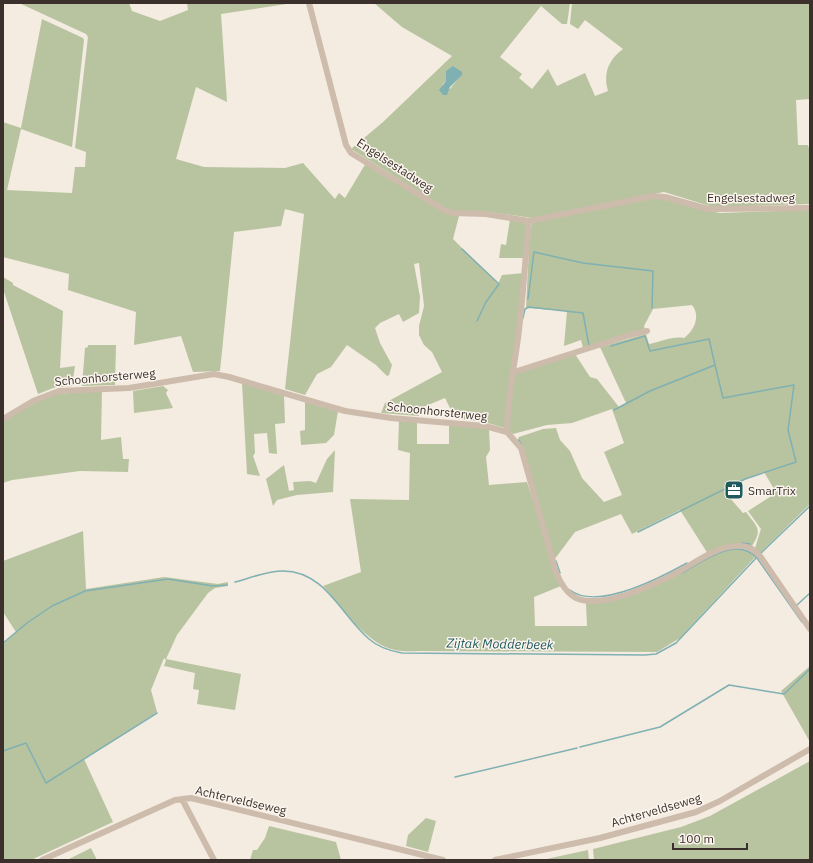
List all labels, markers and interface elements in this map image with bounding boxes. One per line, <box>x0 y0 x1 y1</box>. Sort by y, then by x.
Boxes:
street label: Engelsestadweg <box>354 135 436 196</box>
street label: Engelsestadweg <box>707 190 796 205</box>
street label: Schoonhorsterweg <box>54 365 157 389</box>
street label: Schoonhorsterweg <box>386 398 489 424</box>
office icon: SmarTrix <box>723 479 745 501</box>
place label: SmarTrix <box>748 483 796 498</box>
water label: Zijtak Modderbeek <box>445 635 554 653</box>
street label: Achterveldseweg <box>194 782 289 818</box>
street label: Achterveldseweg <box>609 790 703 830</box>
scale bar <box>673 825 747 851</box>
text: 100 m <box>679 831 714 846</box>

